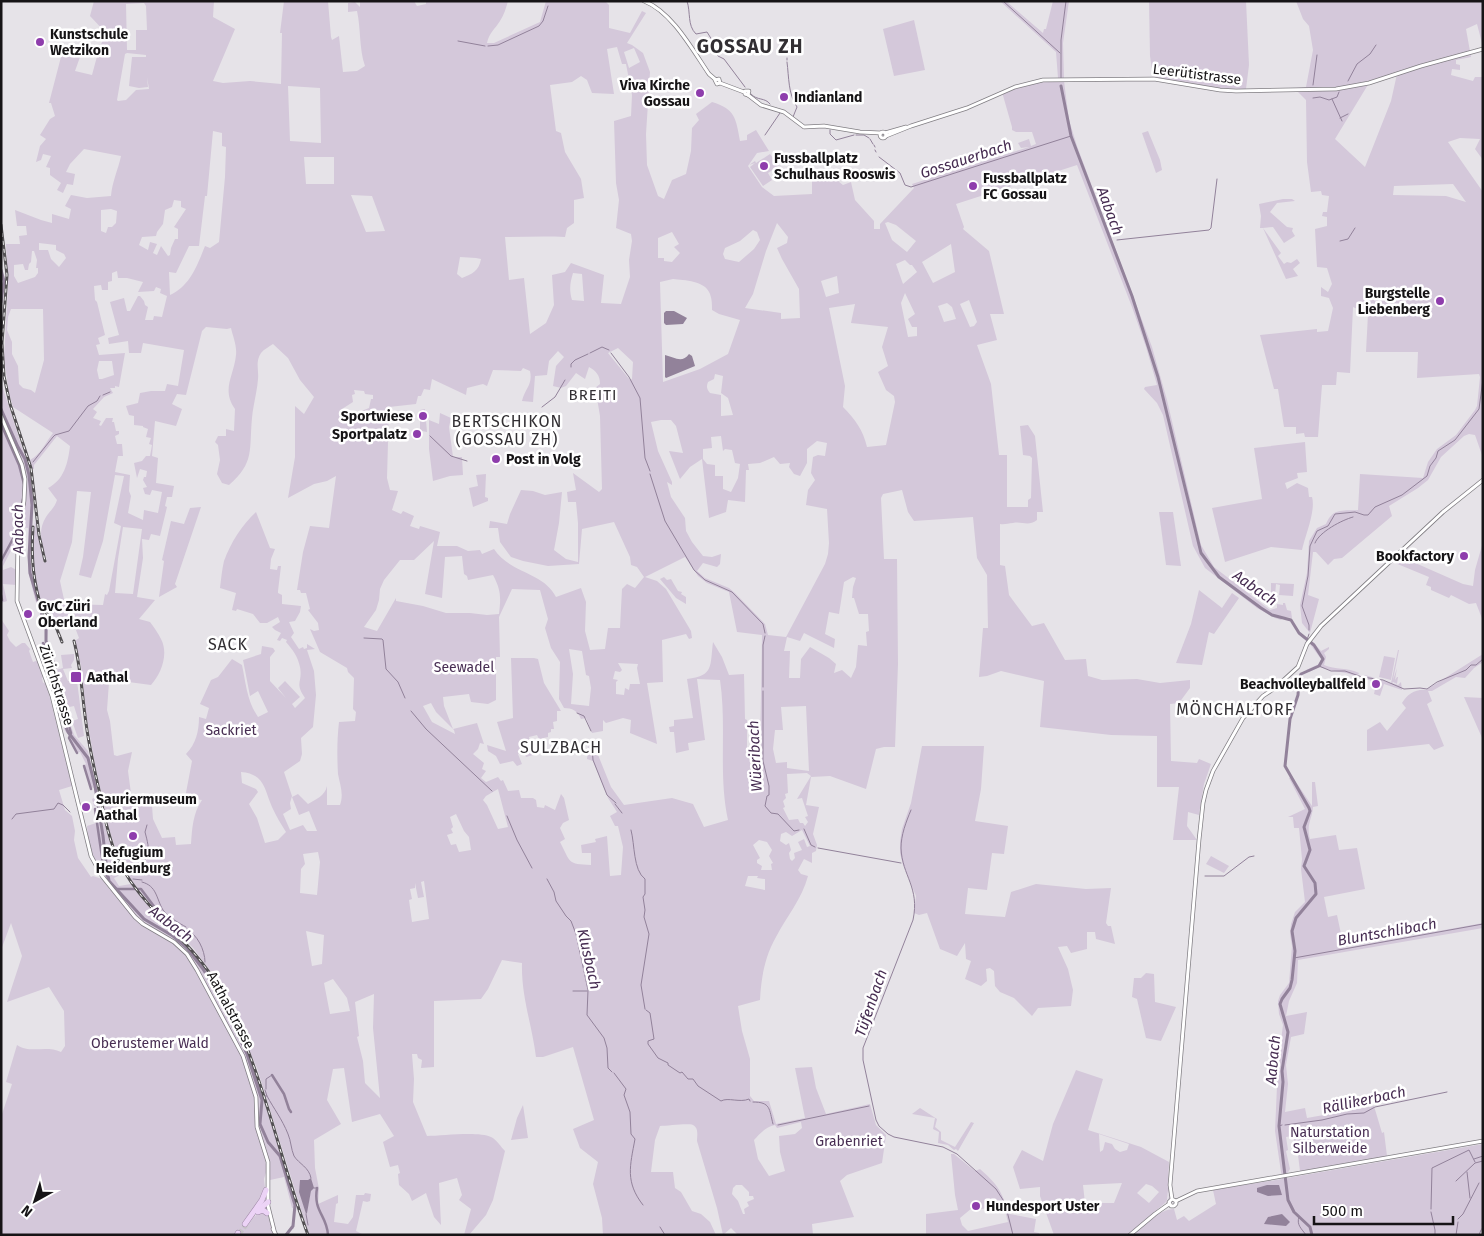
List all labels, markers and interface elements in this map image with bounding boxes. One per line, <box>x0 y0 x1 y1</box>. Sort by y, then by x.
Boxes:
place label: Kunstschule Wetzikon <box>50 26 129 59</box>
district label: GOSSAU ZH <box>697 35 803 58</box>
marker: Kunstschule Wetzikon <box>34 36 46 48</box>
street label: Leerütistrasse <box>1152 61 1242 88</box>
place label: Viva Kirche Gossau <box>619 77 690 110</box>
marker: Viva Kirche Gossau <box>694 87 706 99</box>
place label: Indianland <box>794 89 863 106</box>
marker: Indianland <box>778 91 790 103</box>
water label: Gossauerbach <box>918 136 1014 182</box>
place label: Fussballplatz Schulhaus Rooswis <box>774 150 896 183</box>
marker: Fussballplatz Schulhaus Rooswis <box>758 160 770 172</box>
place label: Fussballplatz FC Gossau <box>983 170 1067 203</box>
marker: Fussballplatz FC Gossau <box>967 180 979 192</box>
water label: Aabach <box>1093 183 1127 238</box>
place label: Burgstelle Liebenberg <box>1358 285 1430 318</box>
marker: Burgstelle Liebenberg <box>1434 295 1446 307</box>
district label: BREITI <box>569 386 617 404</box>
place label: Sportwiese <box>341 408 413 425</box>
marker: Sportwiese <box>417 410 429 422</box>
district label: BERTSCHIKON (GOSSAU ZH) <box>451 412 563 449</box>
place label: Sportpalatz <box>332 426 408 443</box>
marker: Sportpalatz <box>411 428 423 440</box>
place label: Post in Volg <box>506 451 581 468</box>
marker: Post in Volg <box>490 453 502 465</box>
water label: Aabach <box>9 504 27 555</box>
place label: Bookfactory <box>1376 548 1455 565</box>
marker: Bookfactory <box>1458 550 1470 562</box>
water label: Aabach <box>1229 566 1281 610</box>
place label: GvC Züri Oberland <box>38 598 98 631</box>
marker: GvC Züri Oberland <box>22 608 34 620</box>
district label: SACK <box>208 635 248 654</box>
street label: Zürichstrasse <box>35 643 78 728</box>
park label: Seewadel <box>434 659 494 676</box>
place label: Aathal <box>86 669 129 686</box>
marker: Aathal <box>69 670 83 684</box>
place label: Beachvolleyballfeld <box>1240 676 1366 693</box>
marker: Beachvolleyballfeld <box>1370 678 1382 690</box>
district label: MÖNCHALTORF <box>1176 700 1294 719</box>
water label: Wüeribach <box>744 720 766 792</box>
park label: Sackriet <box>205 722 258 739</box>
district label: SULZBACH <box>520 738 602 757</box>
place label: Sauriermuseum Aathal <box>95 791 197 824</box>
marker: Sauriermuseum Aathal <box>80 801 92 813</box>
marker: Refugium Heidenburg <box>127 830 139 842</box>
place label: Refugium Heidenburg <box>96 844 171 877</box>
water label: Aabach <box>145 901 196 946</box>
water label: Bluntschlibach <box>1336 914 1438 950</box>
water label: Klusbach <box>573 927 605 991</box>
water label: Tüfenbach <box>851 967 891 1039</box>
street label: Aathalstrasse <box>203 969 258 1052</box>
water label: Aabach <box>1262 1034 1284 1087</box>
park label: Oberustemer Wald <box>91 1035 209 1052</box>
water label: Rällikerbach <box>1321 1082 1407 1118</box>
park label: Naturstation Silberweide <box>1290 1124 1370 1157</box>
park label: Grabenriet <box>815 1133 884 1150</box>
north arrow <box>10 1176 60 1226</box>
scale bar <box>1314 1194 1453 1226</box>
place label: Hundesport Uster <box>986 1198 1100 1215</box>
marker: Hundesport Uster <box>970 1200 982 1212</box>
text: N <box>18 1201 36 1220</box>
text: 500 m <box>1322 1202 1363 1220</box>

